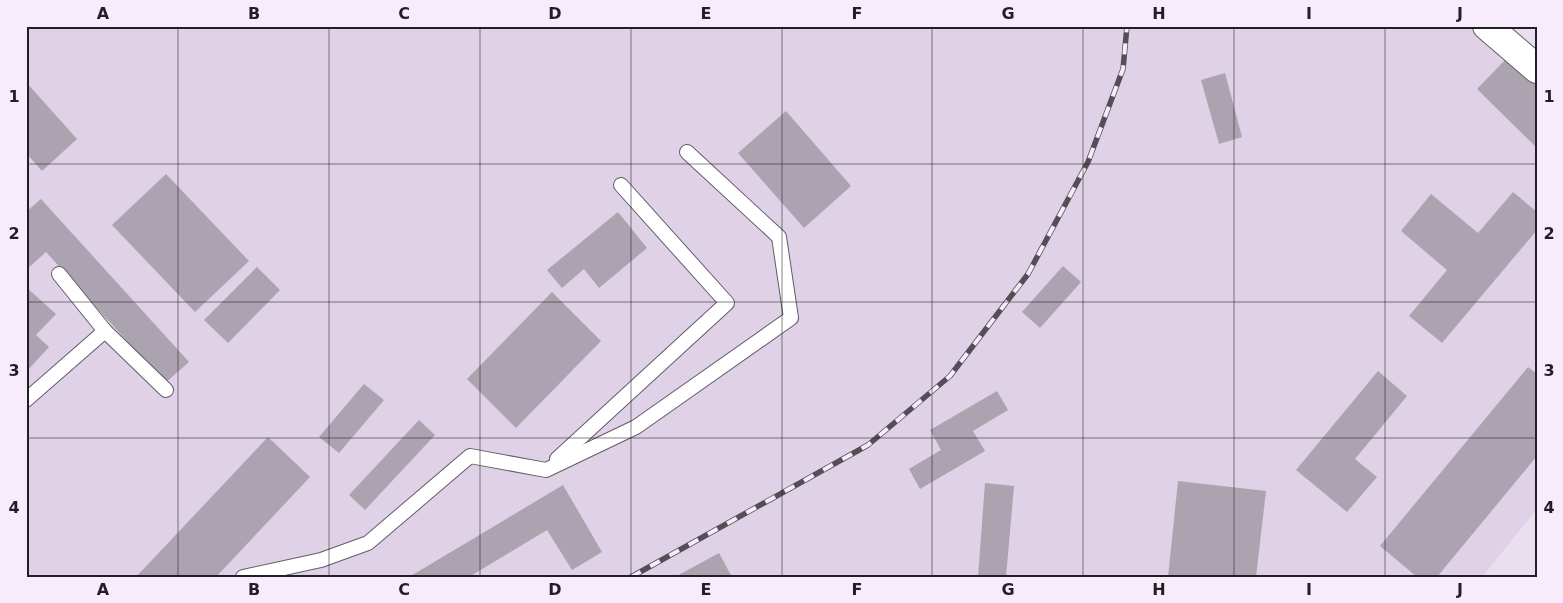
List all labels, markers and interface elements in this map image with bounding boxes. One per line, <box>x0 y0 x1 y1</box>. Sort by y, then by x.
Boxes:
text: A <box>97 4 110 23</box>
text: B <box>248 4 260 23</box>
text: C <box>398 4 410 23</box>
text: D <box>548 4 562 23</box>
text: E <box>701 4 711 23</box>
text: F <box>852 4 862 23</box>
text: G <box>1001 4 1015 23</box>
text: H <box>1152 4 1166 23</box>
text: I <box>1306 4 1312 23</box>
text: J <box>1456 4 1463 23</box>
text: 1 <box>8 87 20 106</box>
text: 1 <box>1543 87 1555 106</box>
text: 2 <box>8 224 20 243</box>
text: 2 <box>1543 224 1555 243</box>
text: 3 <box>8 361 20 380</box>
text: 3 <box>1543 361 1555 380</box>
text: 4 <box>8 498 20 517</box>
text: 4 <box>1543 498 1555 517</box>
text: A <box>97 580 110 599</box>
text: B <box>248 580 260 599</box>
text: C <box>398 580 410 599</box>
text: D <box>548 580 562 599</box>
text: E <box>701 580 711 599</box>
text: F <box>852 580 862 599</box>
text: G <box>1001 580 1015 599</box>
text: H <box>1152 580 1166 599</box>
text: I <box>1306 580 1312 599</box>
text: J <box>1456 580 1463 599</box>

